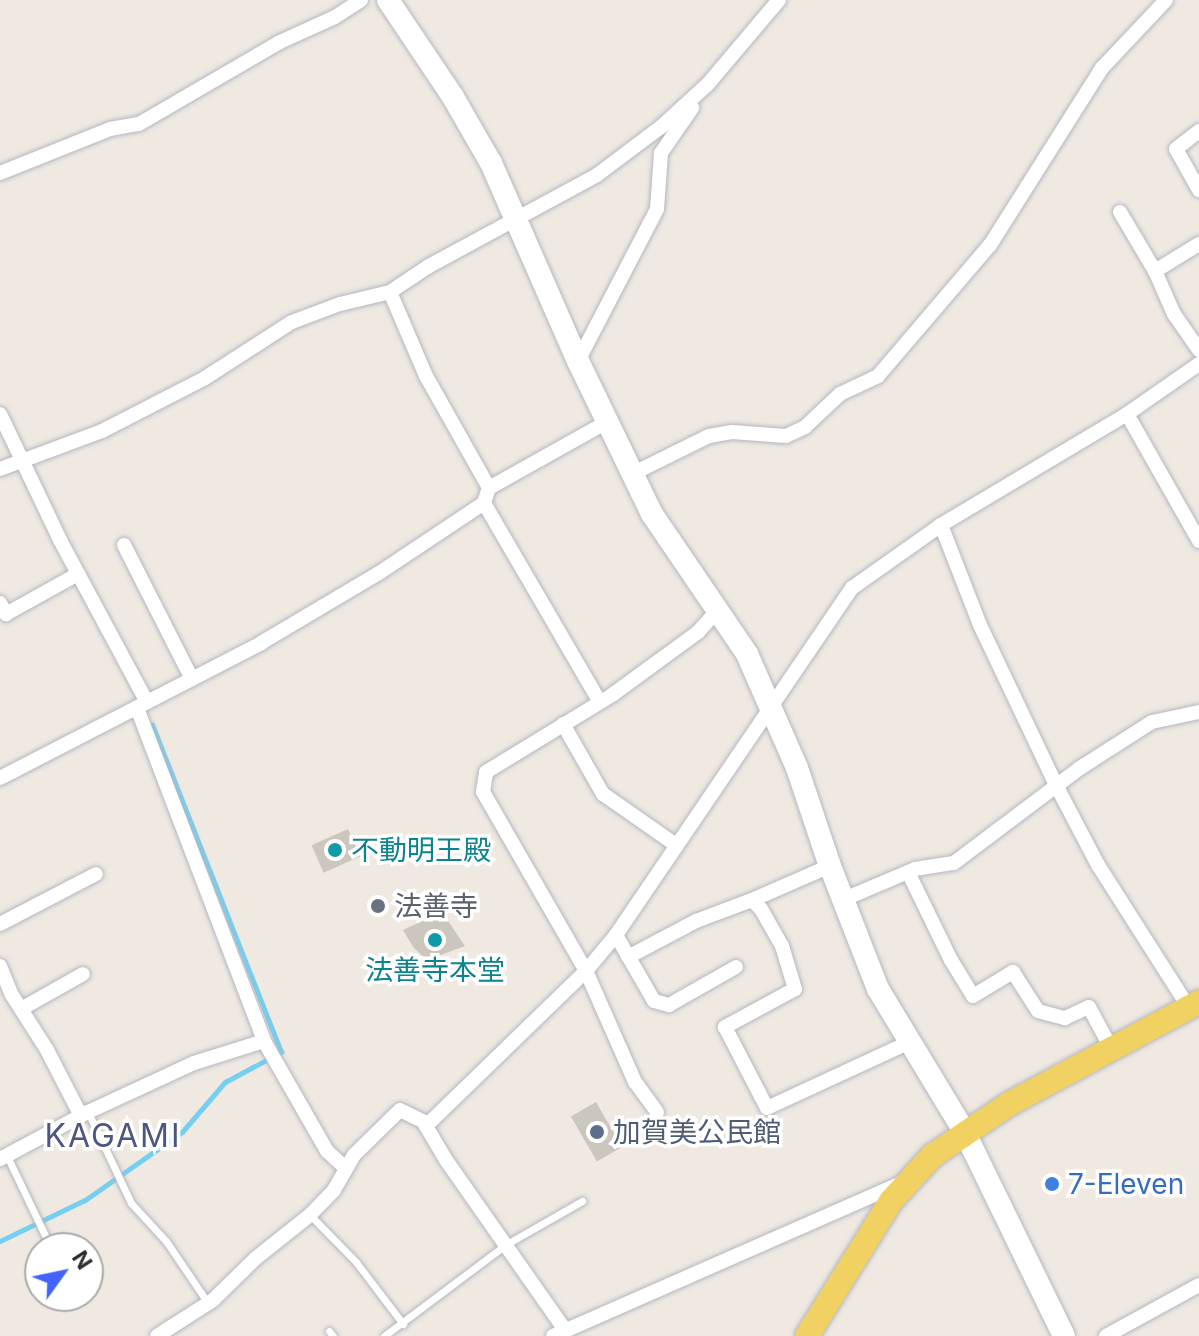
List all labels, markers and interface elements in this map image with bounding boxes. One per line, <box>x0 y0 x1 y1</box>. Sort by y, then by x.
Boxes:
place label: 不動明王殿 <box>351 833 491 867</box>
marker: 不動明王殿 <box>326 841 344 859</box>
place label: 法善寺 <box>394 889 478 923</box>
marker: 法善寺 <box>369 897 387 915</box>
marker: 法善寺本堂 <box>426 931 444 949</box>
place label: 法善寺本堂 <box>365 953 505 987</box>
place label: 加賀美公民館 <box>613 1115 781 1149</box>
district label: KAGAMI <box>44 1117 182 1155</box>
marker: 加賀美公民館 <box>588 1123 606 1141</box>
place label: 7-Eleven <box>1068 1167 1184 1201</box>
marker: 7-Eleven <box>1043 1175 1061 1193</box>
north arrow <box>24 1232 104 1312</box>
text: N <box>67 1246 98 1274</box>

